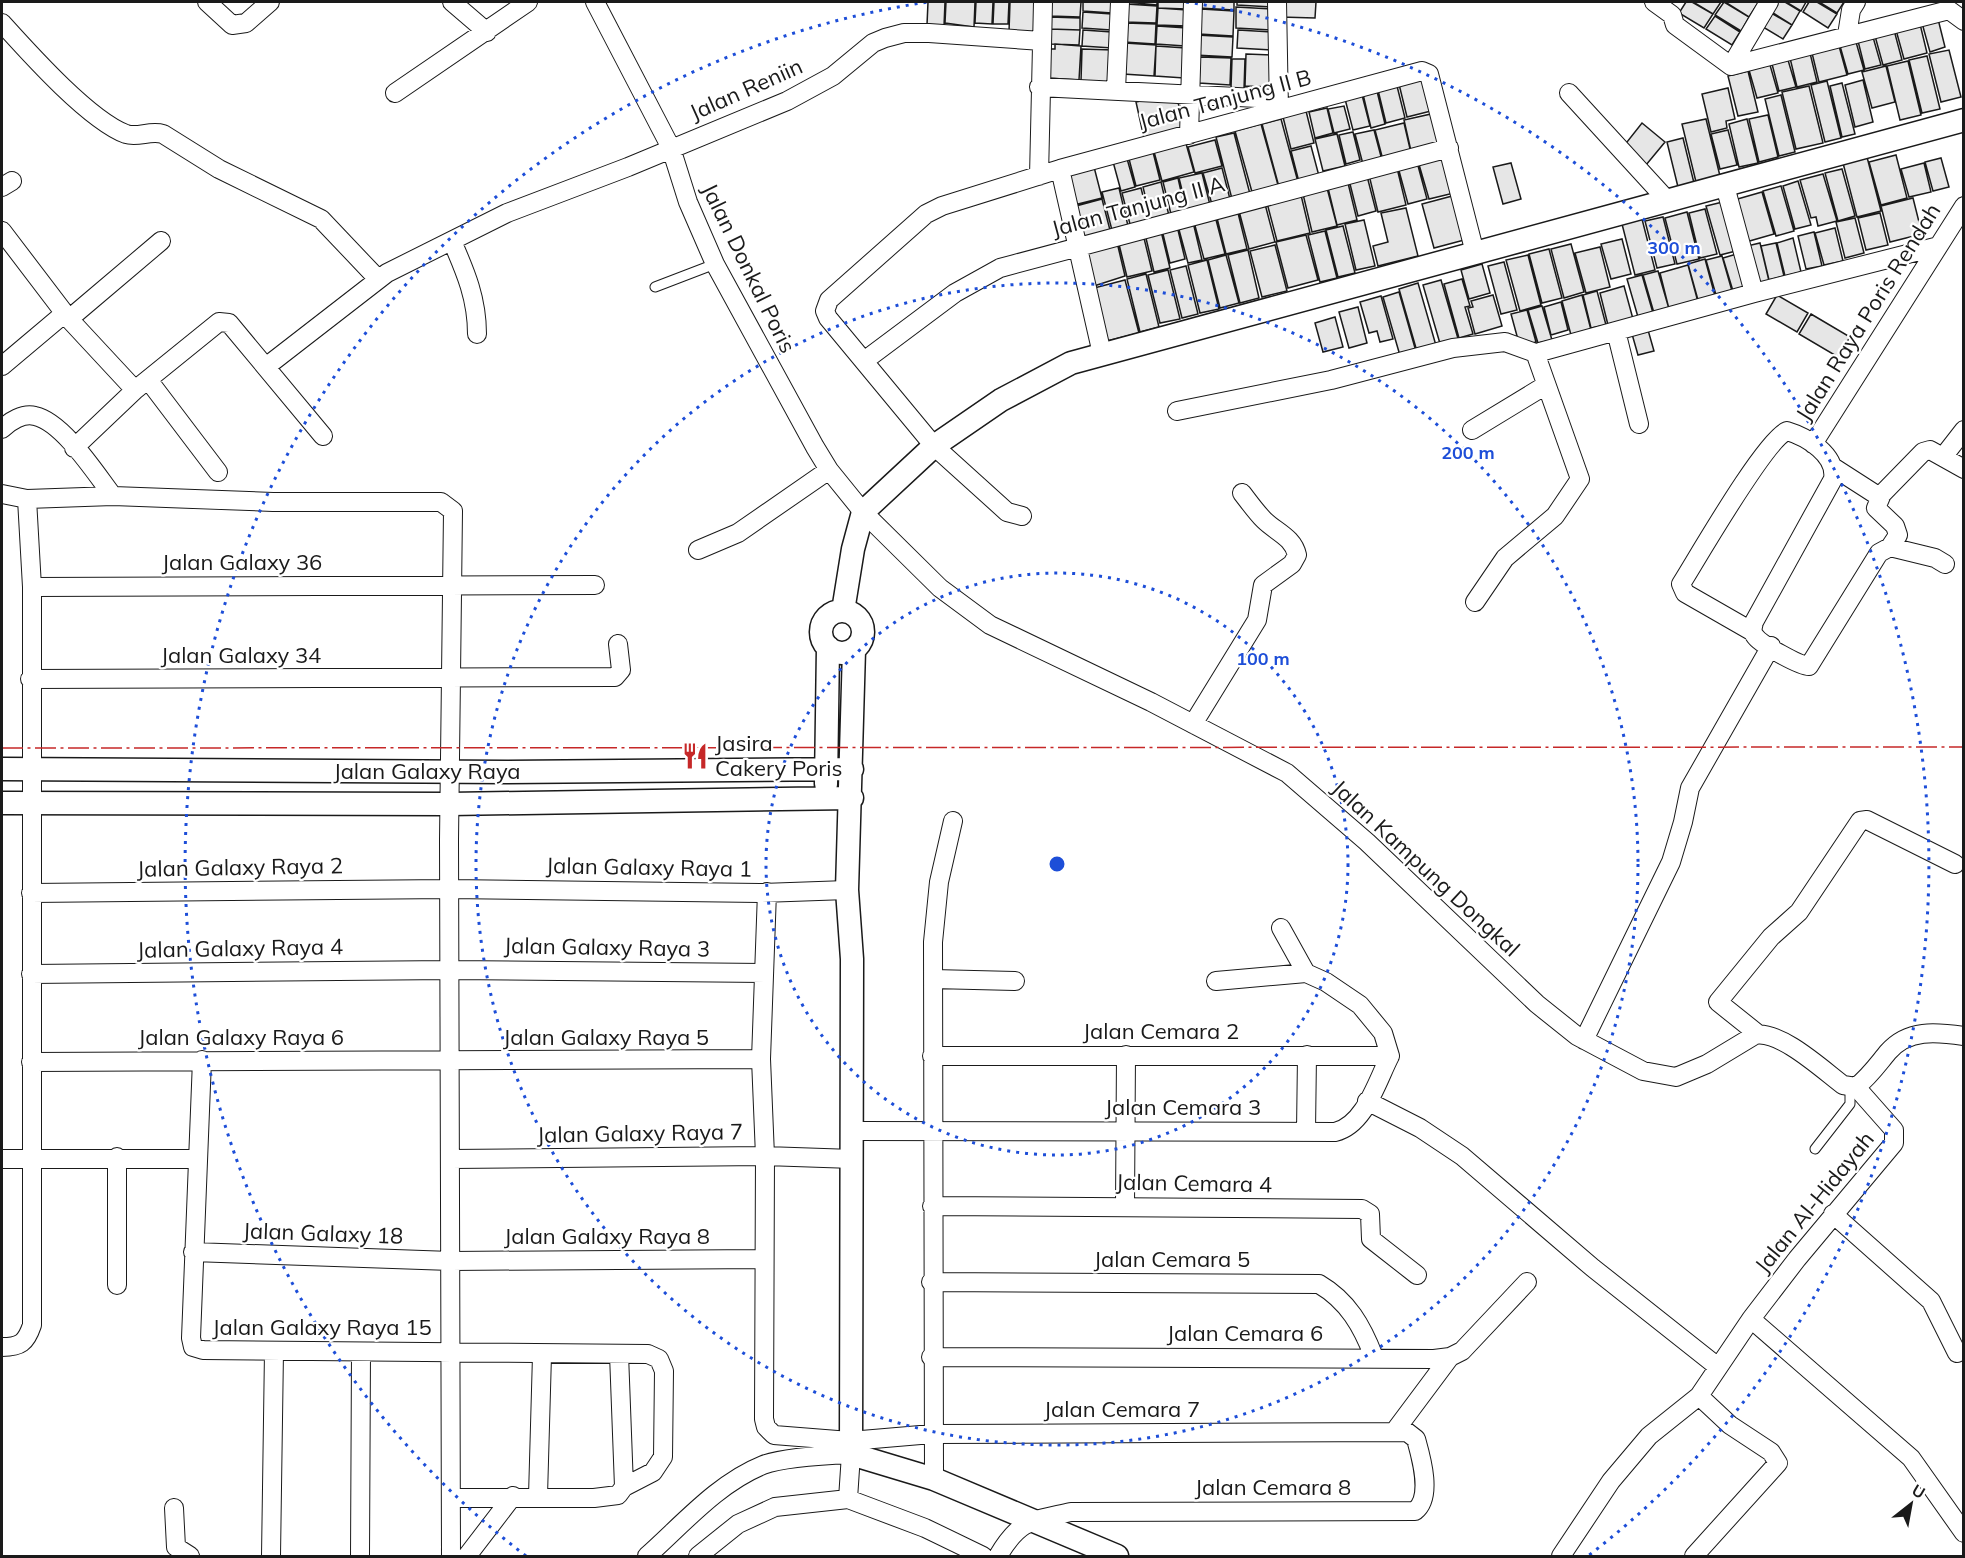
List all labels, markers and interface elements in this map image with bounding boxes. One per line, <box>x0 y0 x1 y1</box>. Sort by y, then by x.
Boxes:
street label: Jalan Reniin <box>685 52 807 126</box>
street label: Jalan Tanjung II B <box>1136 63 1314 135</box>
street label: Jalan Tanjung II A <box>1048 169 1228 243</box>
street label: Jalan Donkal Poris <box>696 179 802 357</box>
street label: Jalan Raya Poris Rendah <box>1789 198 1947 426</box>
text: 300 m <box>1647 236 1701 259</box>
text: 200 m <box>1441 441 1495 464</box>
street label: Jalan Galaxy 36 <box>162 548 322 576</box>
street label: Jalan Galaxy 34 <box>161 641 321 669</box>
text: 100 m <box>1236 647 1290 670</box>
place label: Jasira Cakery Poris <box>715 729 843 782</box>
restaurant icon: Jasira Cakery Poris <box>680 741 710 771</box>
street label: Jalan Galaxy Raya <box>333 757 521 785</box>
street label: Jalan Kampung Dongkal <box>1326 774 1526 962</box>
street label: Jalan Galaxy Raya 2 <box>137 851 343 883</box>
street label: Jalan Galaxy Raya 1 <box>546 851 752 883</box>
centre of rings <box>1047 854 1067 874</box>
street label: Jalan Galaxy Raya 3 <box>504 931 710 963</box>
street label: Jalan Galaxy Raya 4 <box>137 932 343 964</box>
street label: Jalan Cemara 2 <box>1083 1017 1239 1045</box>
street label: Jalan Galaxy Raya 6 <box>138 1023 344 1051</box>
street label: Jalan Galaxy Raya 5 <box>503 1023 709 1051</box>
street label: Jalan Cemara 3 <box>1105 1093 1261 1121</box>
street label: Jalan Galaxy Raya 7 <box>537 1117 743 1149</box>
street label: Jalan Al-Hidayah <box>1748 1125 1880 1279</box>
street label: Jalan Cemara 4 <box>1116 1168 1272 1198</box>
street label: Jalan Galaxy 18 <box>242 1216 404 1250</box>
street label: Jalan Galaxy Raya 8 <box>504 1222 710 1250</box>
street label: Jalan Cemara 5 <box>1094 1245 1250 1273</box>
street label: Jalan Galaxy Raya 15 <box>212 1313 432 1341</box>
street label: Jalan Cemara 6 <box>1167 1319 1323 1347</box>
street label: Jalan Cemara 7 <box>1044 1395 1200 1423</box>
street label: Jalan Cemara 8 <box>1195 1473 1351 1501</box>
north arrow <box>1881 1474 1941 1534</box>
text: U <box>1908 1480 1929 1503</box>

